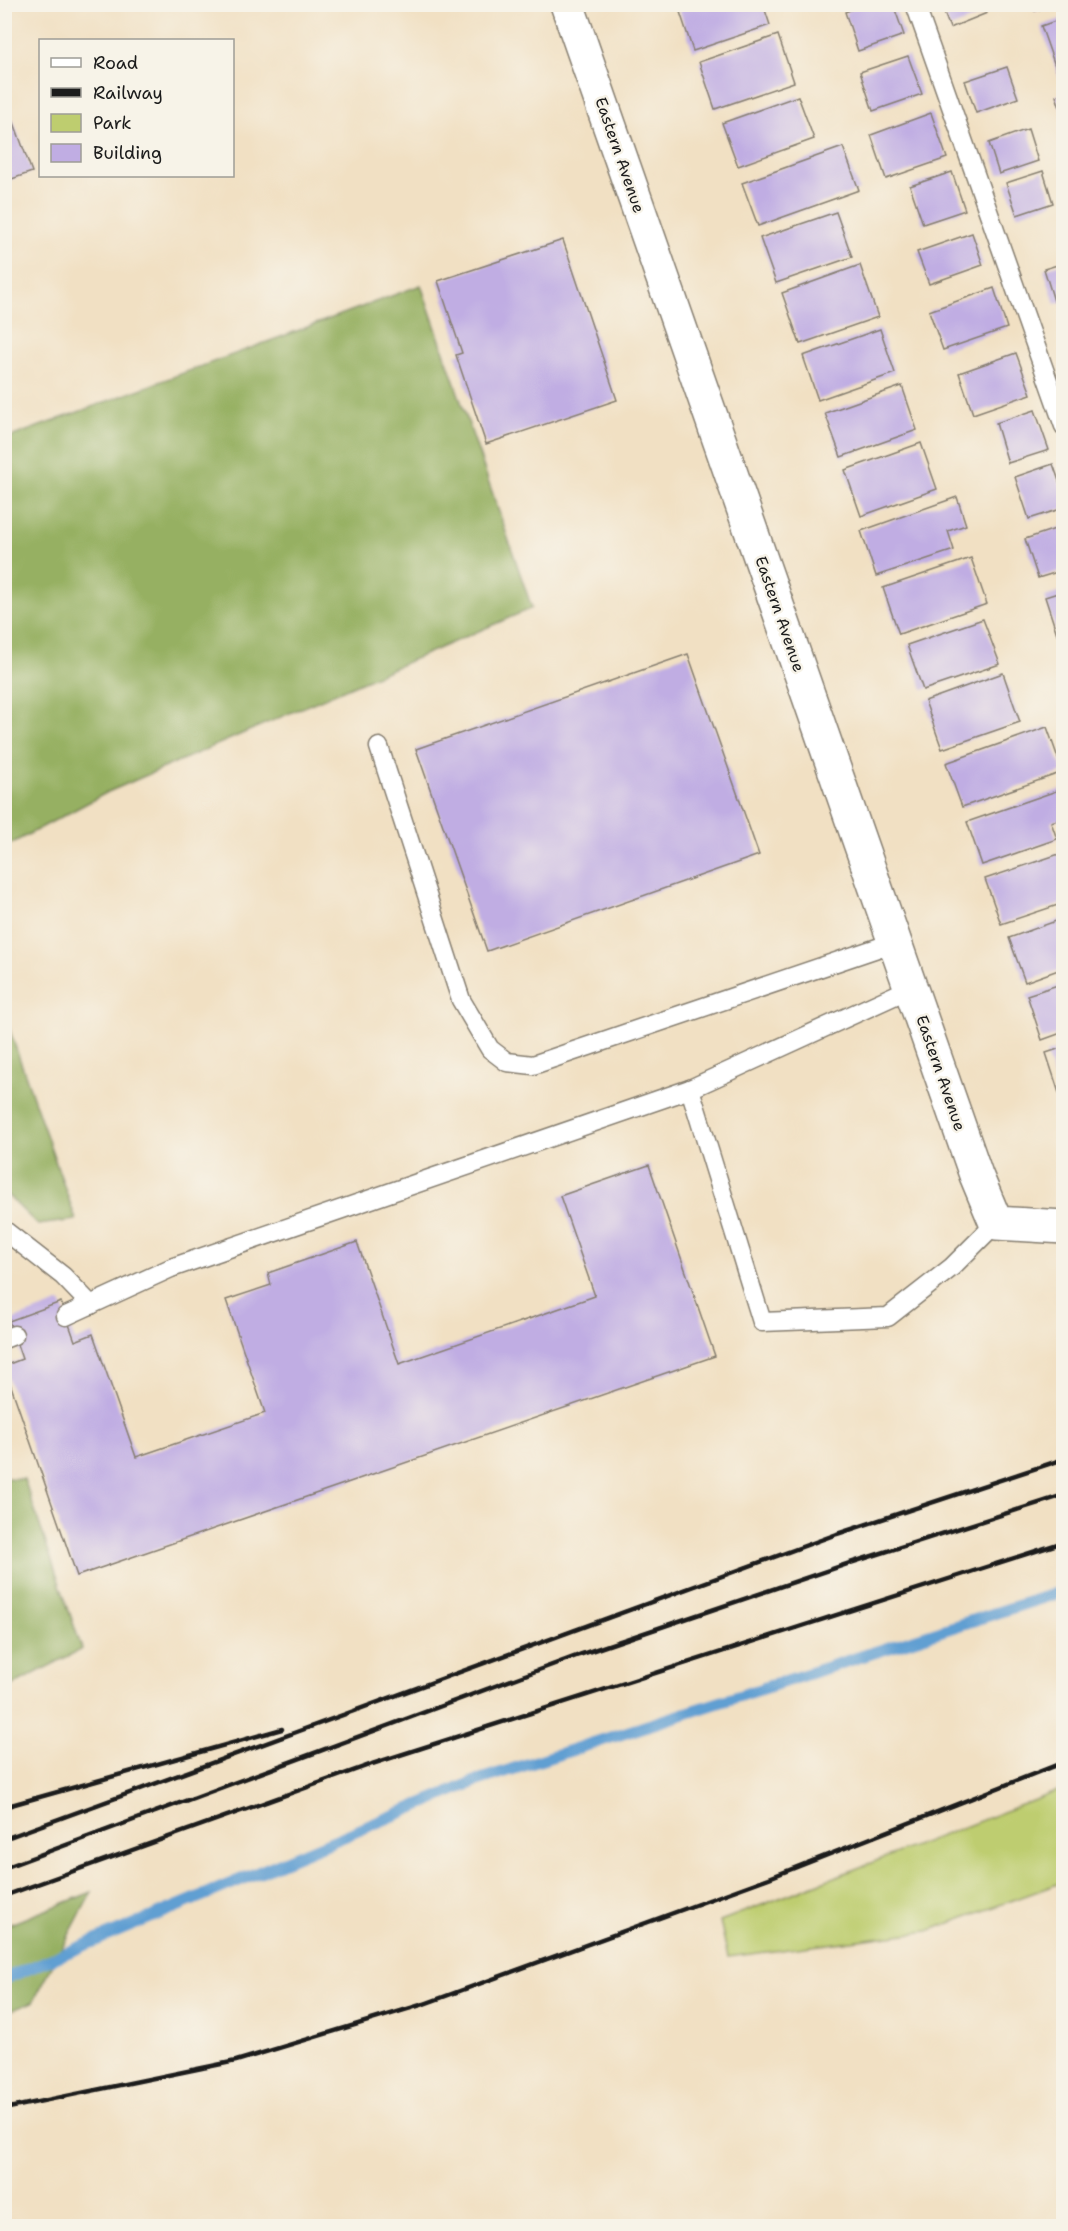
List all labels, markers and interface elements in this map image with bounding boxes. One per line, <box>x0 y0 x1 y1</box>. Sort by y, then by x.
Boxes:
legend <box>39 39 234 177</box>
text: Road <box>93 51 138 75</box>
text: Railway <box>93 81 163 105</box>
street label: Eastern Avenue <box>590 94 650 216</box>
text: Park <box>93 111 132 135</box>
text: Building <box>93 141 162 165</box>
street label: Eastern Avenue <box>750 553 810 675</box>
street label: Eastern Avenue <box>911 1012 971 1134</box>

